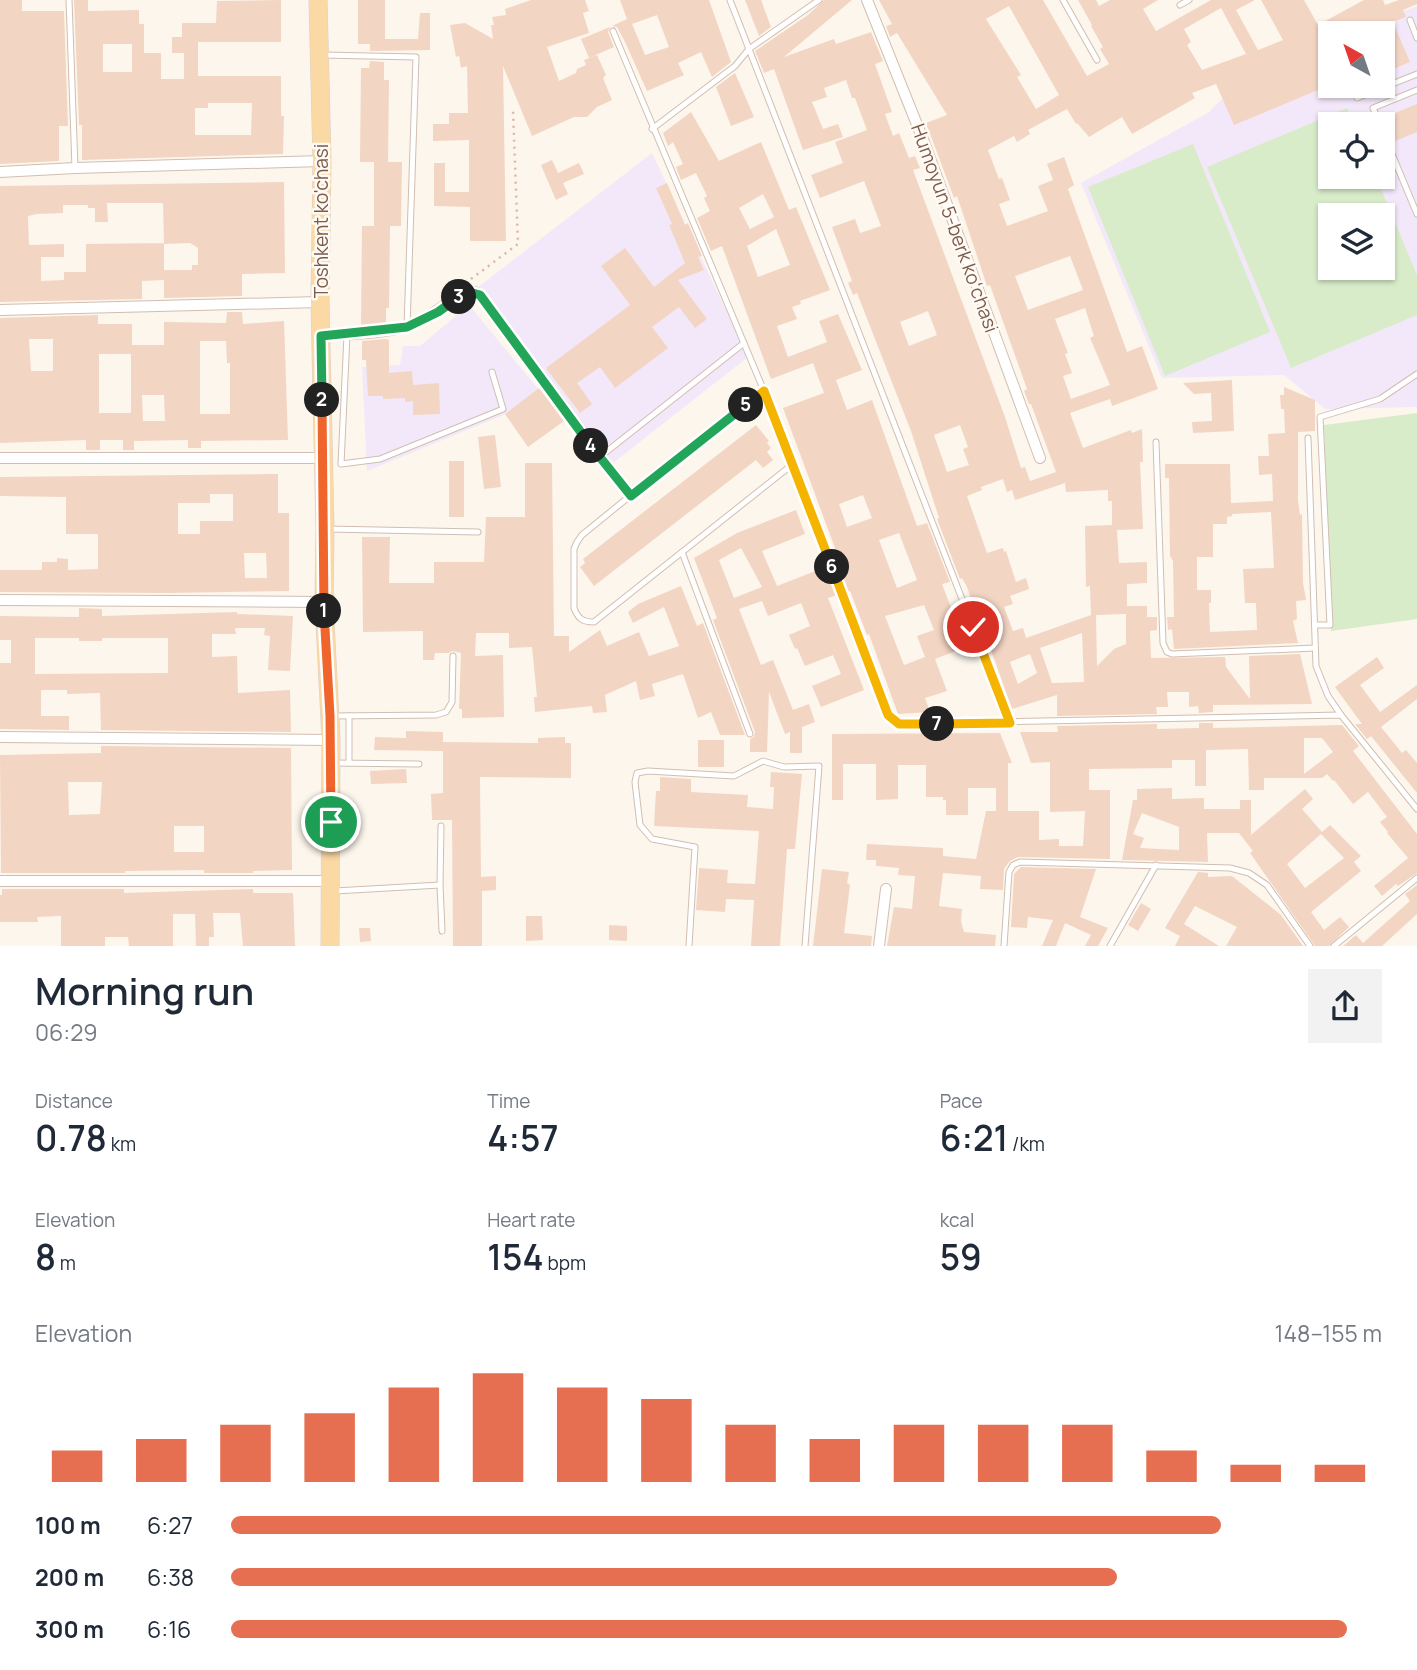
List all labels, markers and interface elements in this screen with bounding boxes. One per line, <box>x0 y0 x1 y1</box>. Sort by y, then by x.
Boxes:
north arrow <box>1318 21 1395 98</box>
map controls <box>1318 21 1395 280</box>
button: locate <box>1318 112 1395 189</box>
street label: Humoyun 5-berk koʻchasi <box>905 120 1005 336</box>
street label: Toshkent ko'chasi <box>308 144 334 298</box>
button: layers <box>1318 203 1395 280</box>
pin: 3 <box>442 280 476 314</box>
text: 3 <box>453 283 464 309</box>
pin: 2 <box>304 382 340 418</box>
text: 2 <box>316 386 327 412</box>
pin: 5 <box>728 388 764 422</box>
text: 5 <box>740 391 751 417</box>
pin: 4 <box>574 428 608 464</box>
text: 4 <box>585 432 596 458</box>
pin: 6 <box>814 550 850 584</box>
text: 6 <box>826 553 837 579</box>
pin: 1 <box>306 594 342 628</box>
text: 1 <box>319 597 328 623</box>
pin <box>943 597 1003 657</box>
icon: check <box>954 608 992 646</box>
pin: 7 <box>920 706 954 742</box>
text: 7 <box>931 710 942 736</box>
pin <box>301 792 361 852</box>
icon: arrive <box>312 803 350 841</box>
text: Morning run <box>35 964 254 1016</box>
button: share <box>1308 969 1382 1043</box>
text: 06:29 <box>35 1016 98 1048</box>
text: Distance <box>35 1088 113 1114</box>
text: Time <box>487 1088 530 1114</box>
text: Pace <box>940 1088 983 1114</box>
text: 0.78 <box>35 1114 107 1162</box>
text: 4:57 <box>487 1114 559 1162</box>
text: 6:21 <box>940 1114 1008 1162</box>
text: km <box>107 1131 136 1157</box>
text: /km <box>1008 1131 1045 1157</box>
text: Elevation <box>35 1207 115 1233</box>
text: Heart rate <box>487 1207 575 1233</box>
text: kcal <box>940 1207 974 1233</box>
text: 8 <box>35 1233 56 1281</box>
text: 154 <box>487 1233 544 1281</box>
text: 59 <box>940 1233 982 1281</box>
text: m <box>56 1250 76 1276</box>
text: bpm <box>544 1250 586 1276</box>
text: Elevation <box>35 1317 132 1349</box>
text: 148–155 m <box>1275 1317 1382 1349</box>
text: 100 m <box>35 1509 101 1541</box>
text: 6:27 <box>147 1509 193 1541</box>
text: 200 m <box>35 1561 104 1593</box>
text: 6:38 <box>147 1561 194 1593</box>
text: 300 m <box>35 1613 104 1645</box>
text: 6:16 <box>147 1613 191 1645</box>

